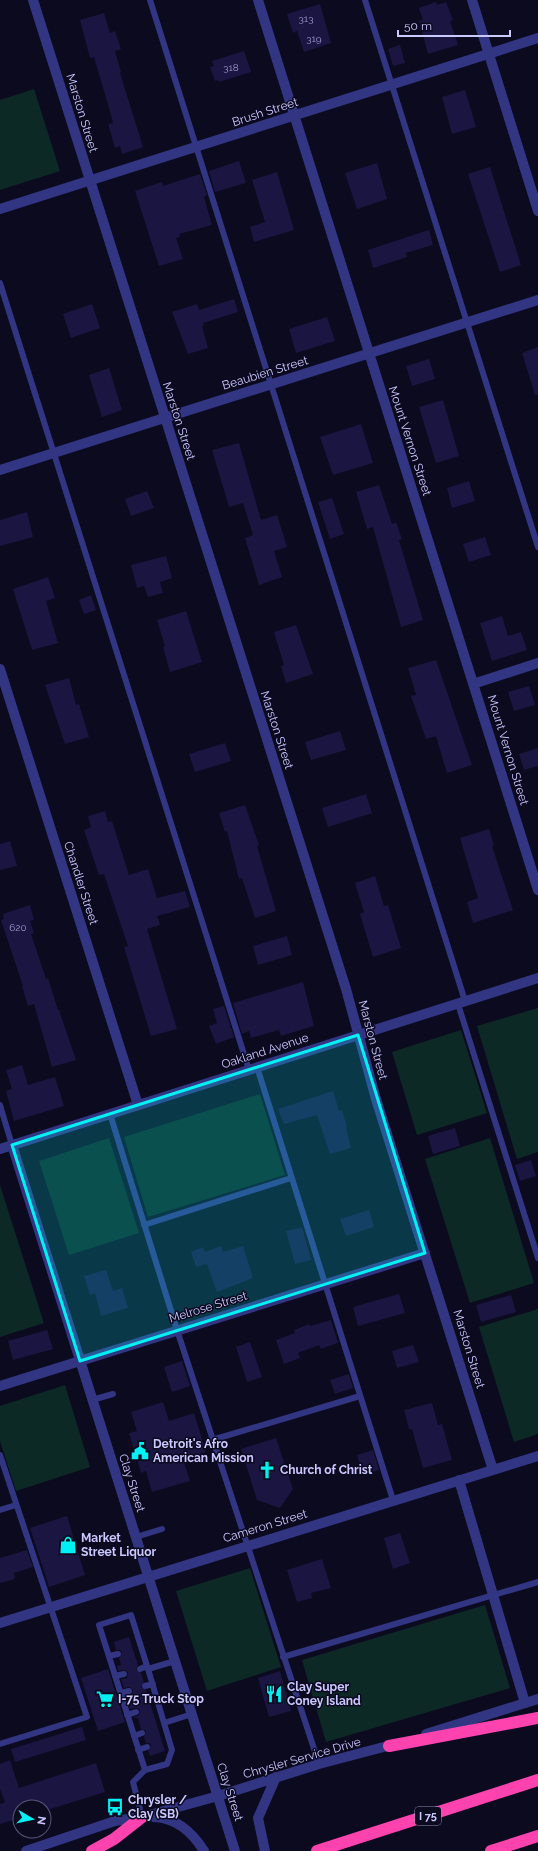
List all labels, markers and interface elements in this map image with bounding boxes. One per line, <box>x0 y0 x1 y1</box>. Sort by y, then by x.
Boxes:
scale bar <box>398 12 510 38</box>
house number: 313 <box>299 13 313 24</box>
text: 50 m <box>404 19 432 33</box>
house number: 319 <box>306 33 322 44</box>
house number: 318 <box>223 62 239 73</box>
street label: Marston Street <box>63 72 101 154</box>
street label: Brush Street <box>230 95 300 129</box>
street label: Beaubien Street <box>220 353 310 393</box>
street label: Marston Street <box>160 380 198 462</box>
street label: Mount Vernon Street <box>386 384 434 498</box>
street label: Marston Street <box>258 689 296 771</box>
street label: Mount Vernon Street <box>485 693 531 807</box>
street label: Chandler Street <box>61 840 101 926</box>
house number: 620 <box>9 922 27 933</box>
street label: Marston Street <box>356 999 390 1081</box>
street label: Oakland Avenue <box>220 1030 310 1072</box>
street label: Melrose Street <box>167 1288 249 1326</box>
street label: Marston Street <box>450 1308 488 1390</box>
place label: Detroit's Afro American Mission <box>153 1437 254 1465</box>
public building icon: Detroit's Afro American Mission <box>130 1441 150 1461</box>
street label: Clay Street <box>116 1452 148 1514</box>
church icon: Church of Christ <box>257 1460 277 1480</box>
place label: Church of Christ <box>280 1463 373 1477</box>
street label: Cameron Street <box>221 1507 309 1545</box>
place label: Market Street Liquor <box>81 1531 157 1559</box>
shop icon: Market Street Liquor <box>58 1535 78 1555</box>
place label: Clay Super Coney Island <box>287 1680 361 1708</box>
restaurant icon: Clay Super Coney Island <box>264 1684 284 1704</box>
supermarket icon: I-75 Truck Stop <box>95 1689 115 1709</box>
place label: I-75 Truck Stop <box>118 1692 204 1706</box>
street label: Chrysler Service Drive <box>242 1734 362 1782</box>
street label: Clay Street <box>214 1761 246 1823</box>
place label: Chrysler / Clay (SB) <box>128 1793 188 1821</box>
bus stop icon: Chrysler / Clay (SB) <box>105 1797 125 1817</box>
north arrow <box>12 1799 52 1839</box>
road number: I 75 <box>415 1807 441 1825</box>
text: N <box>34 1815 48 1826</box>

